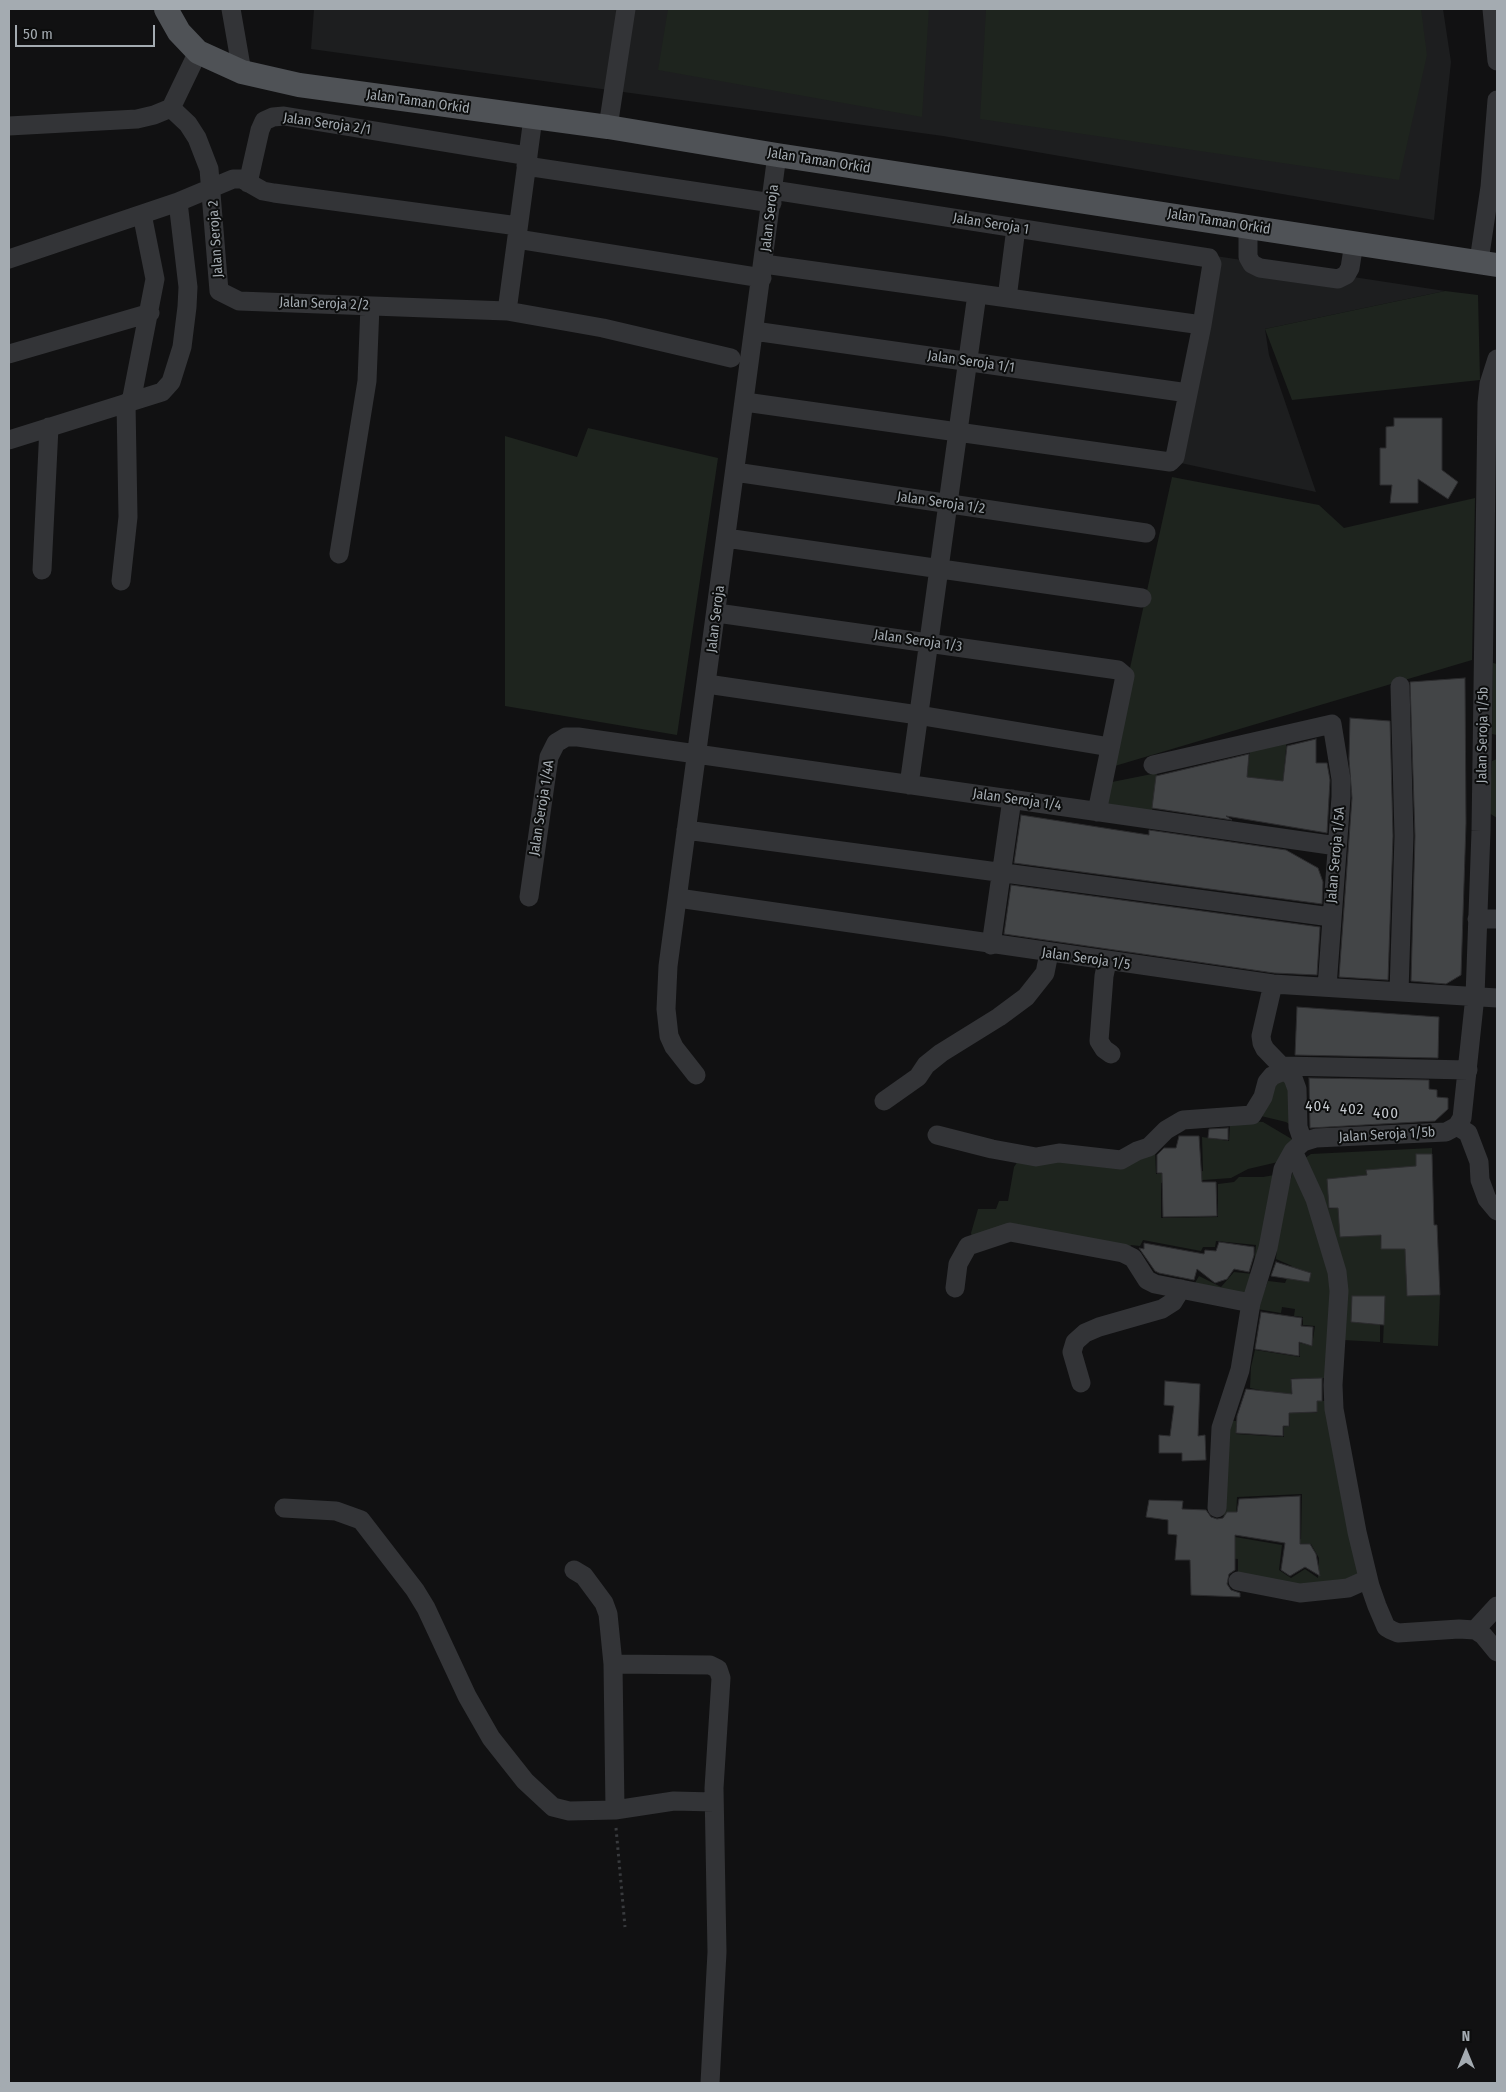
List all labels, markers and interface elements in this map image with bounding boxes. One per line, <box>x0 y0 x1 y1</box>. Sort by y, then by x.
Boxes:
scale bar <box>18 15 158 47</box>
text: 50 m <box>23 25 53 43</box>
street label: Jalan Taman Orkid <box>365 86 471 118</box>
street label: Jalan Seroja 2/1 <box>282 110 372 138</box>
street label: Jalan Taman Orkid <box>766 145 872 177</box>
street label: Jalan Seroja <box>758 183 782 253</box>
street label: Jalan Seroja 2 <box>205 200 227 278</box>
street label: Jalan Taman Orkid <box>1166 206 1272 238</box>
street label: Jalan Seroja 1 <box>952 210 1030 238</box>
street label: Jalan Seroja 2/2 <box>279 294 369 314</box>
street label: Jalan Seroja 1/1 <box>926 348 1016 376</box>
street label: Jalan Seroja 1/2 <box>896 489 986 517</box>
street label: Jalan Seroja <box>704 584 728 654</box>
street label: Jalan Seroja 1/3 <box>873 626 963 656</box>
street label: Jalan Seroja 1/5b <box>1474 687 1492 783</box>
street label: Jalan Seroja 1/4A <box>526 759 558 857</box>
street label: Jalan Seroja 1/4 <box>972 785 1062 815</box>
street label: Jalan Seroja 1/5A <box>1323 806 1349 904</box>
street label: Jalan Seroja 1/5 <box>1041 944 1131 974</box>
district label: 404 <box>1305 1098 1331 1116</box>
district label: 402 <box>1339 1101 1365 1119</box>
district label: 400 <box>1373 1105 1399 1123</box>
street label: Jalan Seroja 1/5b <box>1338 1124 1436 1146</box>
north arrow <box>1441 2027 1491 2077</box>
text: N <box>1462 2028 1470 2045</box>

